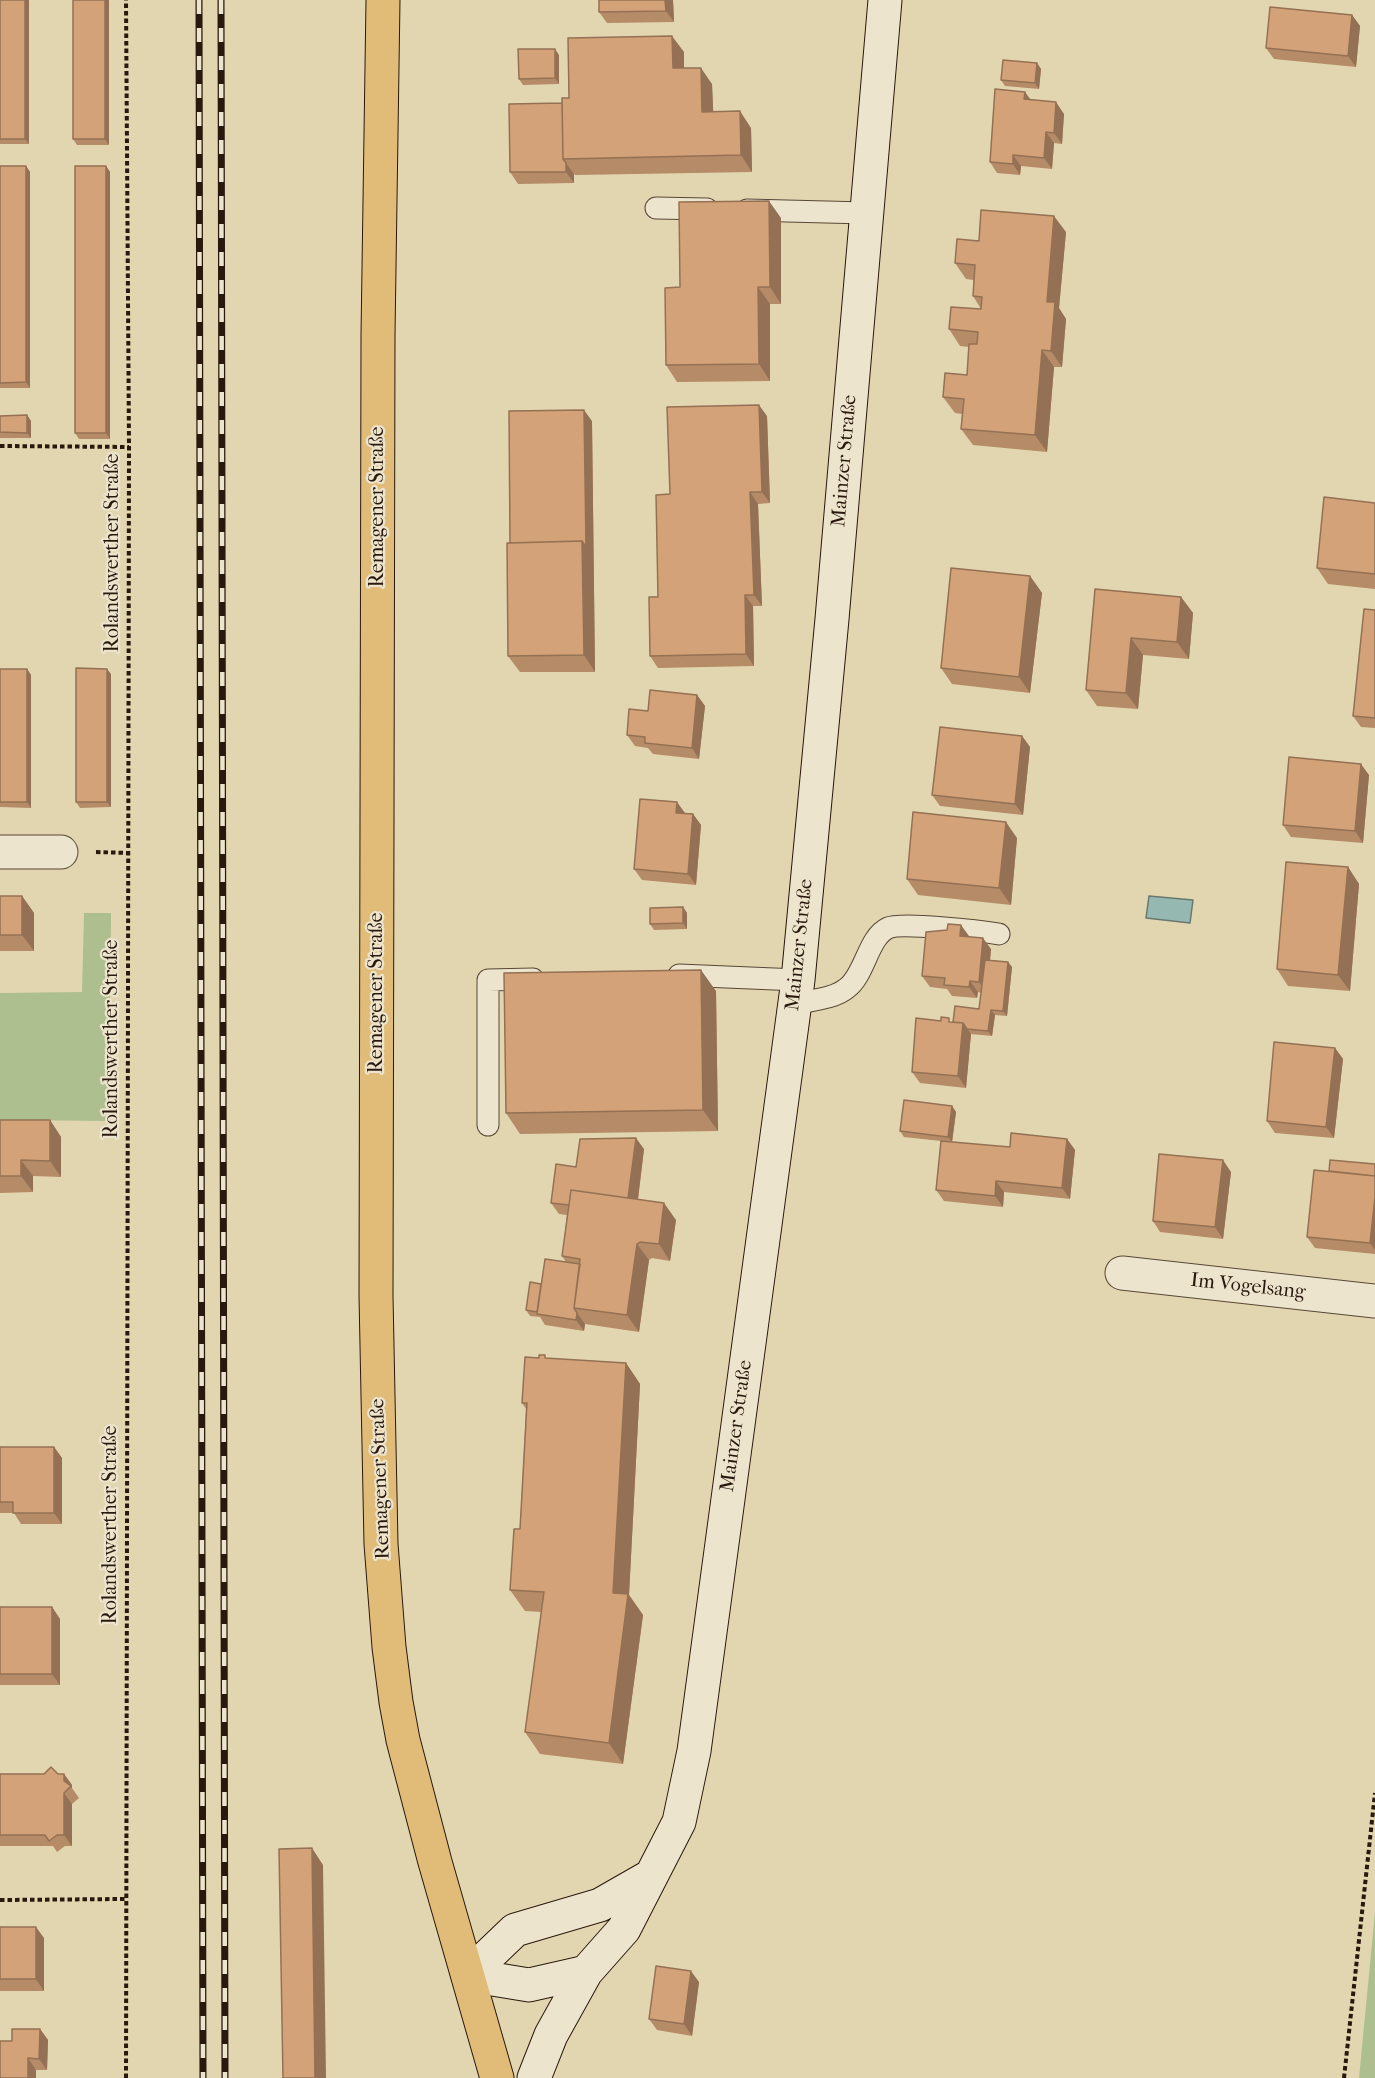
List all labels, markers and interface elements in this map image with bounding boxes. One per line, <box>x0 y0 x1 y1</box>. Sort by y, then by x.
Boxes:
street label: Mainzer Straße <box>827 394 863 528</box>
street label: Remagener Straße <box>366 427 390 587</box>
street label: Rolandswerther Straße <box>101 454 125 652</box>
street label: Mainzer Straße <box>781 878 819 1012</box>
street label: Remagener Straße <box>365 913 389 1073</box>
street label: Rolandswerther Straße <box>100 940 124 1138</box>
street label: Im Vogelsang <box>1189 1269 1307 1305</box>
street label: Mainzer Straße <box>716 1359 758 1493</box>
street label: Remagener Straße <box>366 1398 396 1560</box>
street label: Rolandswerther Straße <box>99 1426 123 1624</box>

